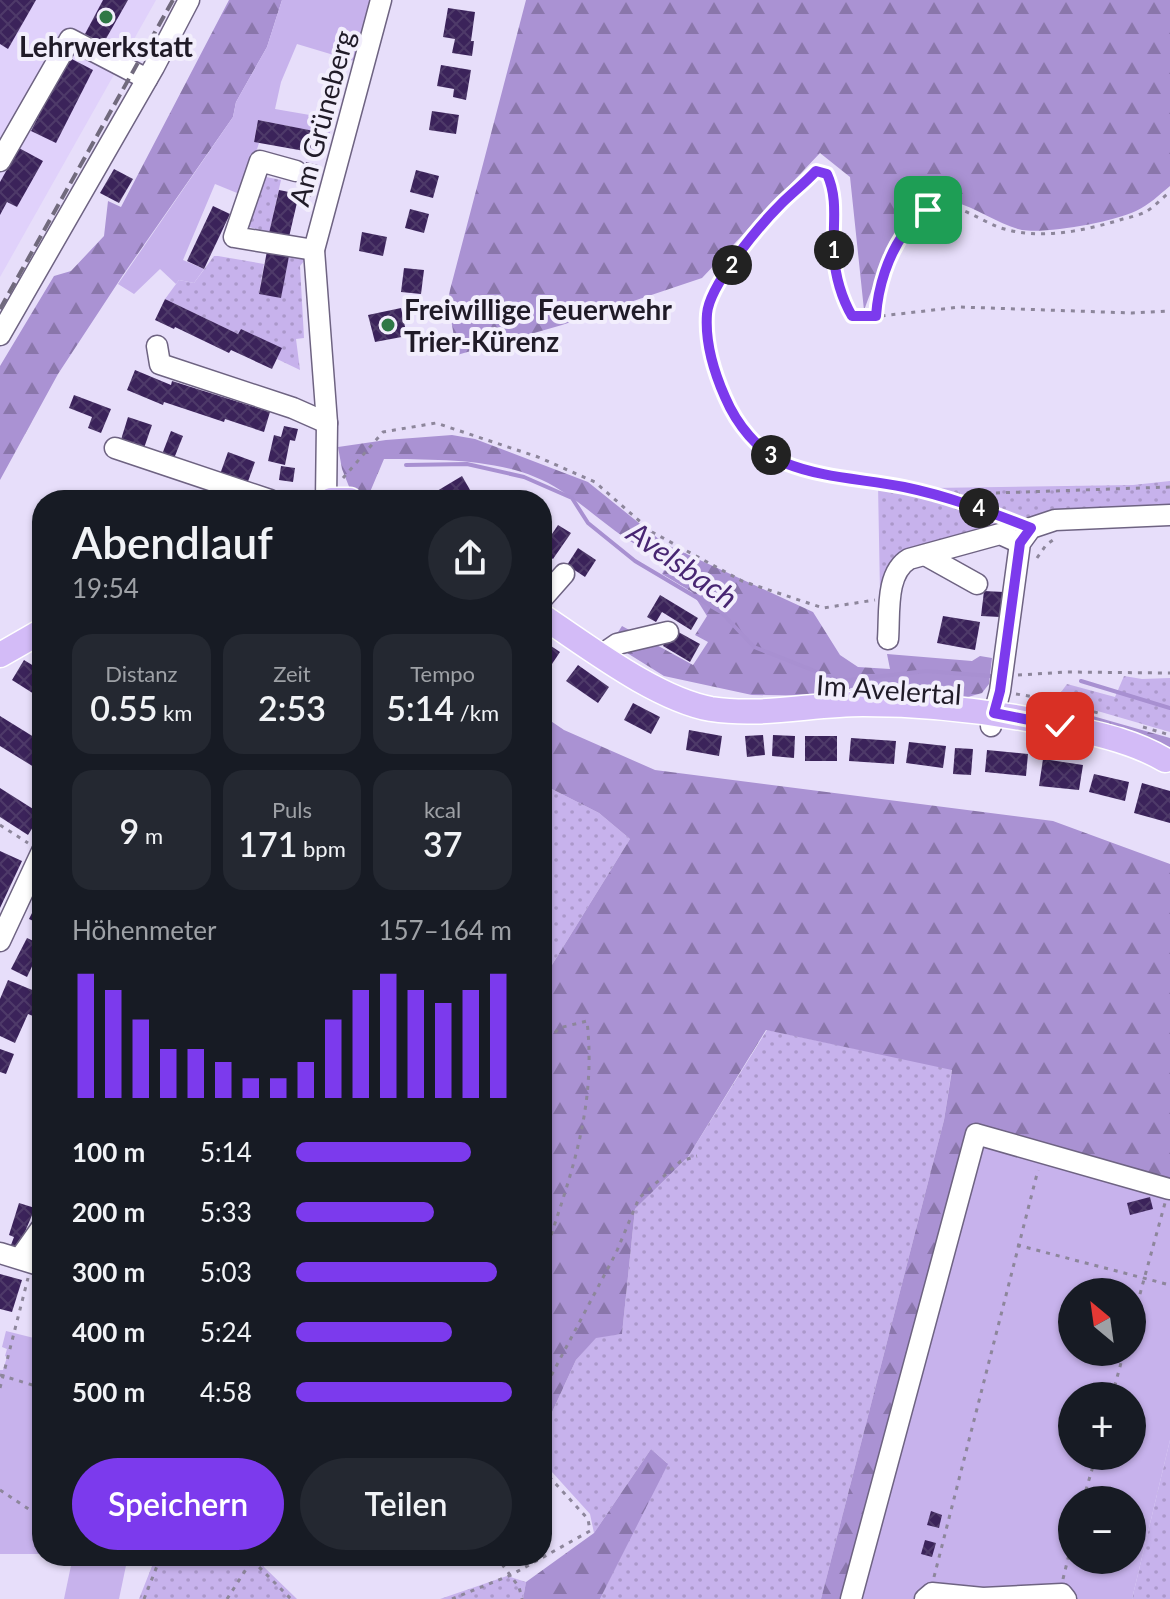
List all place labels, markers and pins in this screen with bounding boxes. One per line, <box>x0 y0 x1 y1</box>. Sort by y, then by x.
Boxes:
marker: Lehrwerkstatt <box>97 8 115 26</box>
place label: Lehrwerkstatt <box>19 29 193 63</box>
pin <box>894 176 962 244</box>
pin: 1 <box>814 230 854 270</box>
pin: 2 <box>712 245 752 285</box>
place label: Freiwillige Feuerwehr Trier-Kürenz <box>404 292 672 358</box>
marker: Freiwillige Feuerwehr Trier-Kürenz <box>379 316 397 334</box>
pin: 3 <box>751 435 791 475</box>
pin: 4 <box>959 488 999 528</box>
pin <box>1026 692 1094 760</box>

